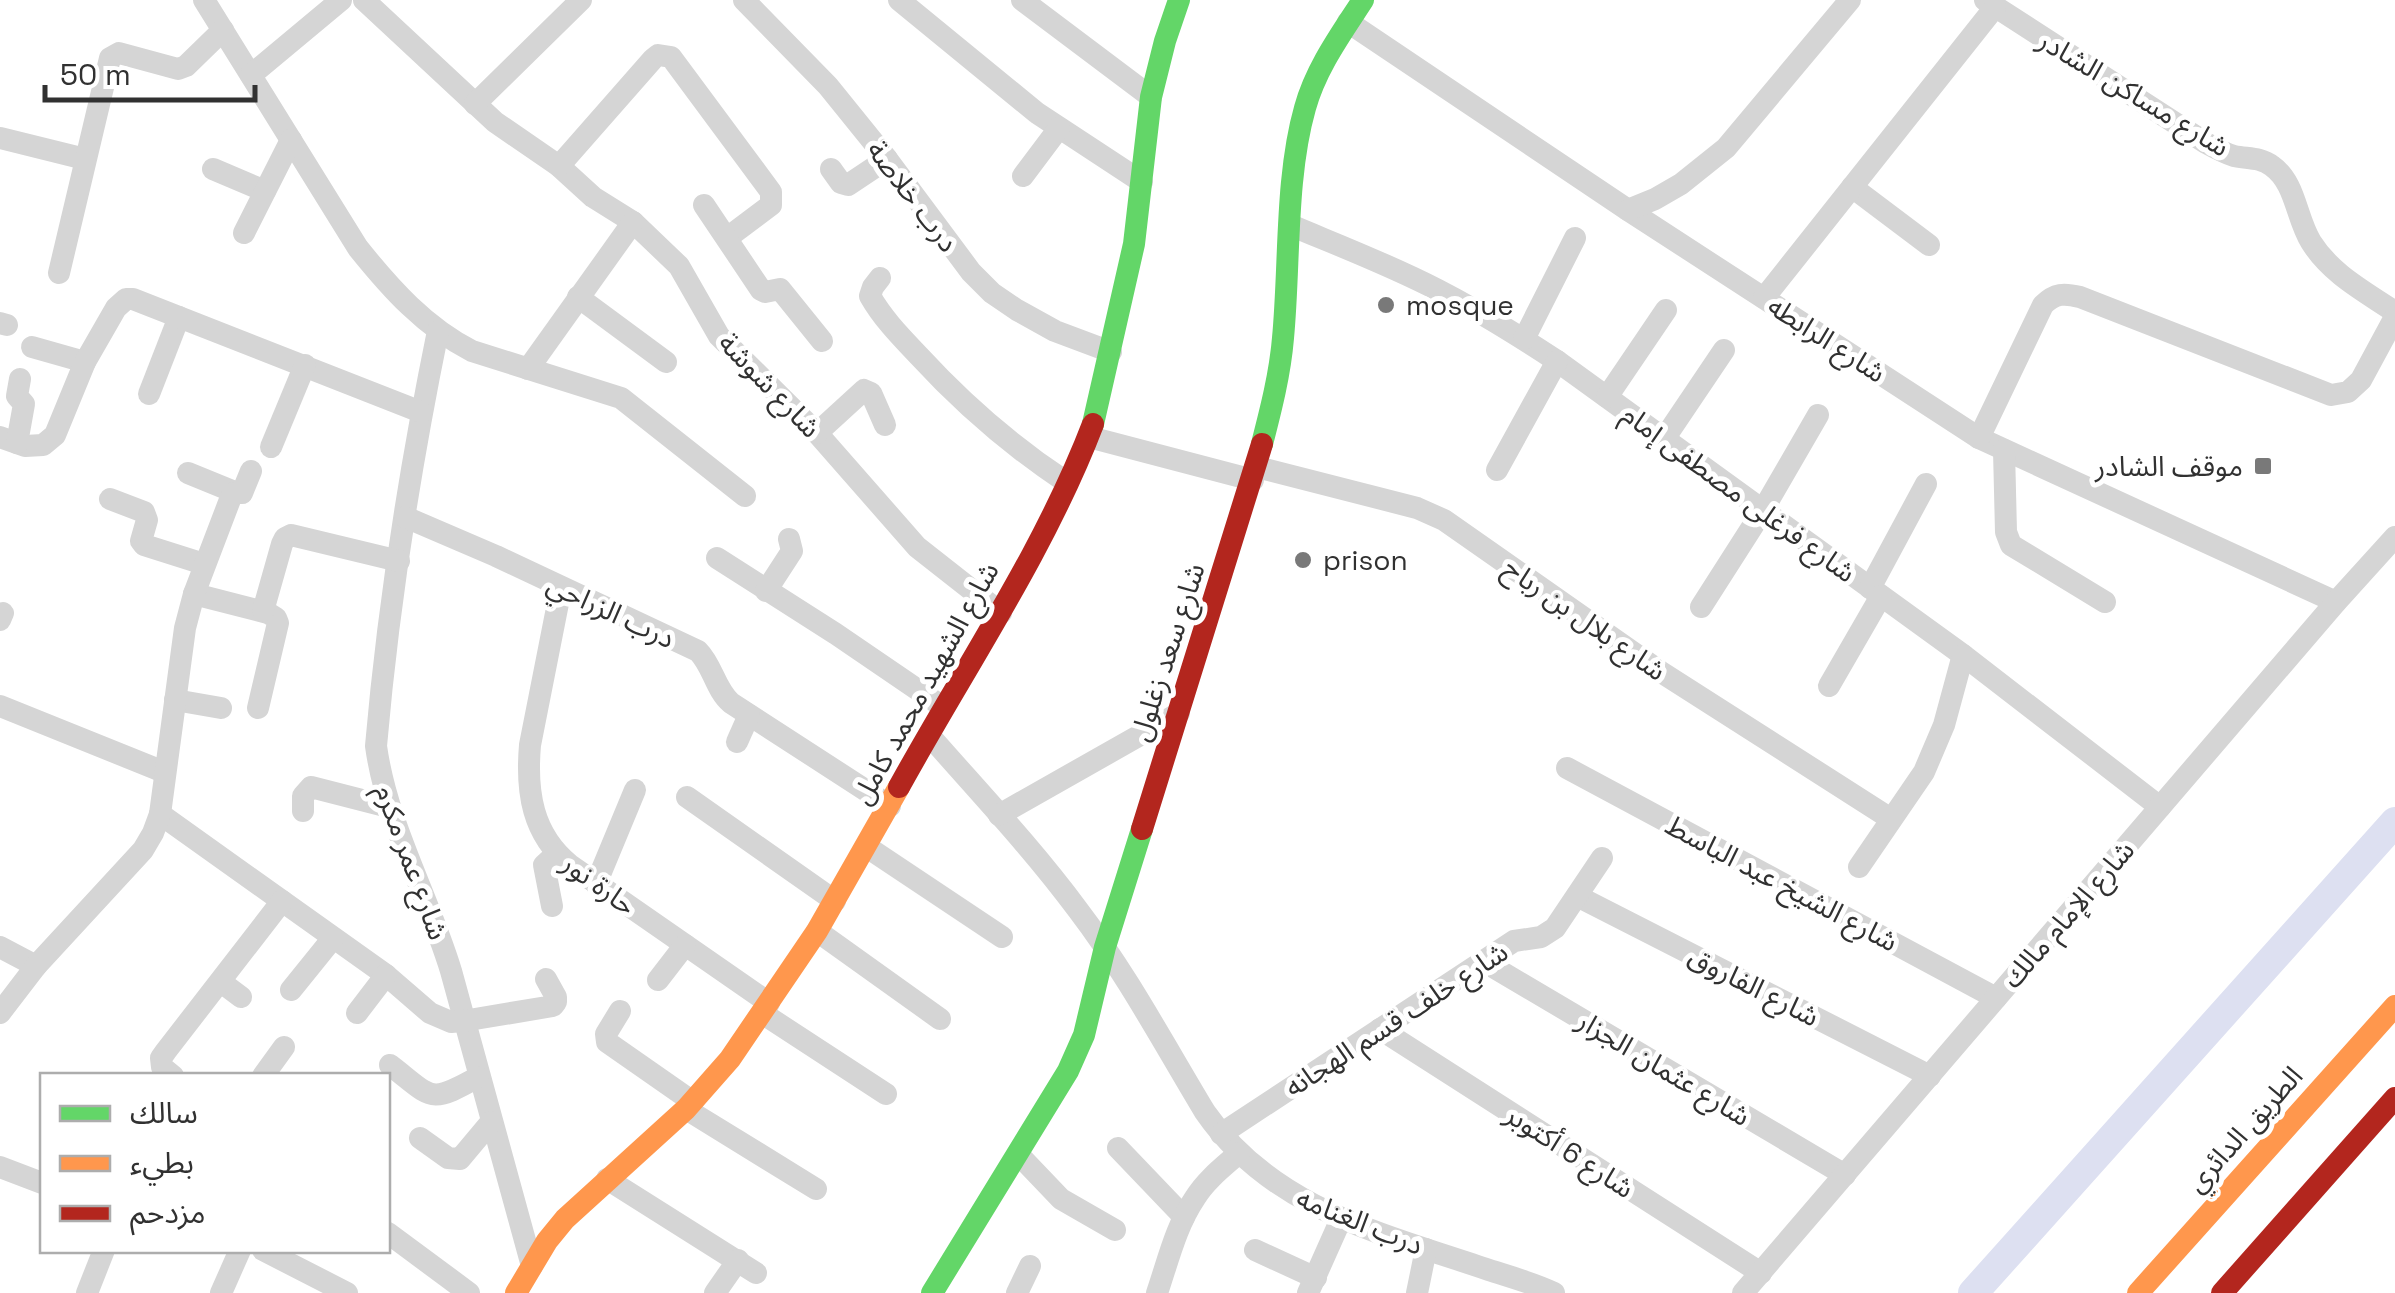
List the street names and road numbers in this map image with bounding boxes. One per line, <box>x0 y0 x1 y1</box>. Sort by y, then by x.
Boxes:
street label: شارع مساكن الشادر <box>2029 21 2236 167</box>
street label: درب خلاصة <box>859 133 967 259</box>
street label: شارع الرابطه <box>1759 287 1893 393</box>
street label: شارع شوشة <box>709 325 829 447</box>
street label: شارع فرغلى مصطفى إمام <box>1613 396 1863 593</box>
street label: شارع بلال بن رباح <box>1495 550 1674 691</box>
street label: شارع الشهيد محمد كامل <box>843 555 1009 812</box>
street label: شارع سعد زغلول <box>1121 558 1216 747</box>
street label: درب الزراحي <box>540 566 681 659</box>
street label: شارع عمر مكرم <box>364 779 457 946</box>
street label: شارع الشيخ عبد الباسط <box>1658 807 1904 962</box>
street label: شارع الإمام مالك <box>1994 833 2144 997</box>
street label: حارة نور <box>554 844 643 923</box>
street label: شارع خلف قسم الهجانه <box>1278 933 1517 1108</box>
street label: شارع الفاروق <box>1681 938 1826 1037</box>
street label: شارع عثمان الجزار <box>1568 1002 1757 1137</box>
street label: الطريق الدائري <box>2178 1058 2313 1202</box>
street label: شارع 6 أكتوبر <box>1496 1095 1641 1209</box>
street label: درب الغنامه <box>1291 1179 1429 1263</box>

